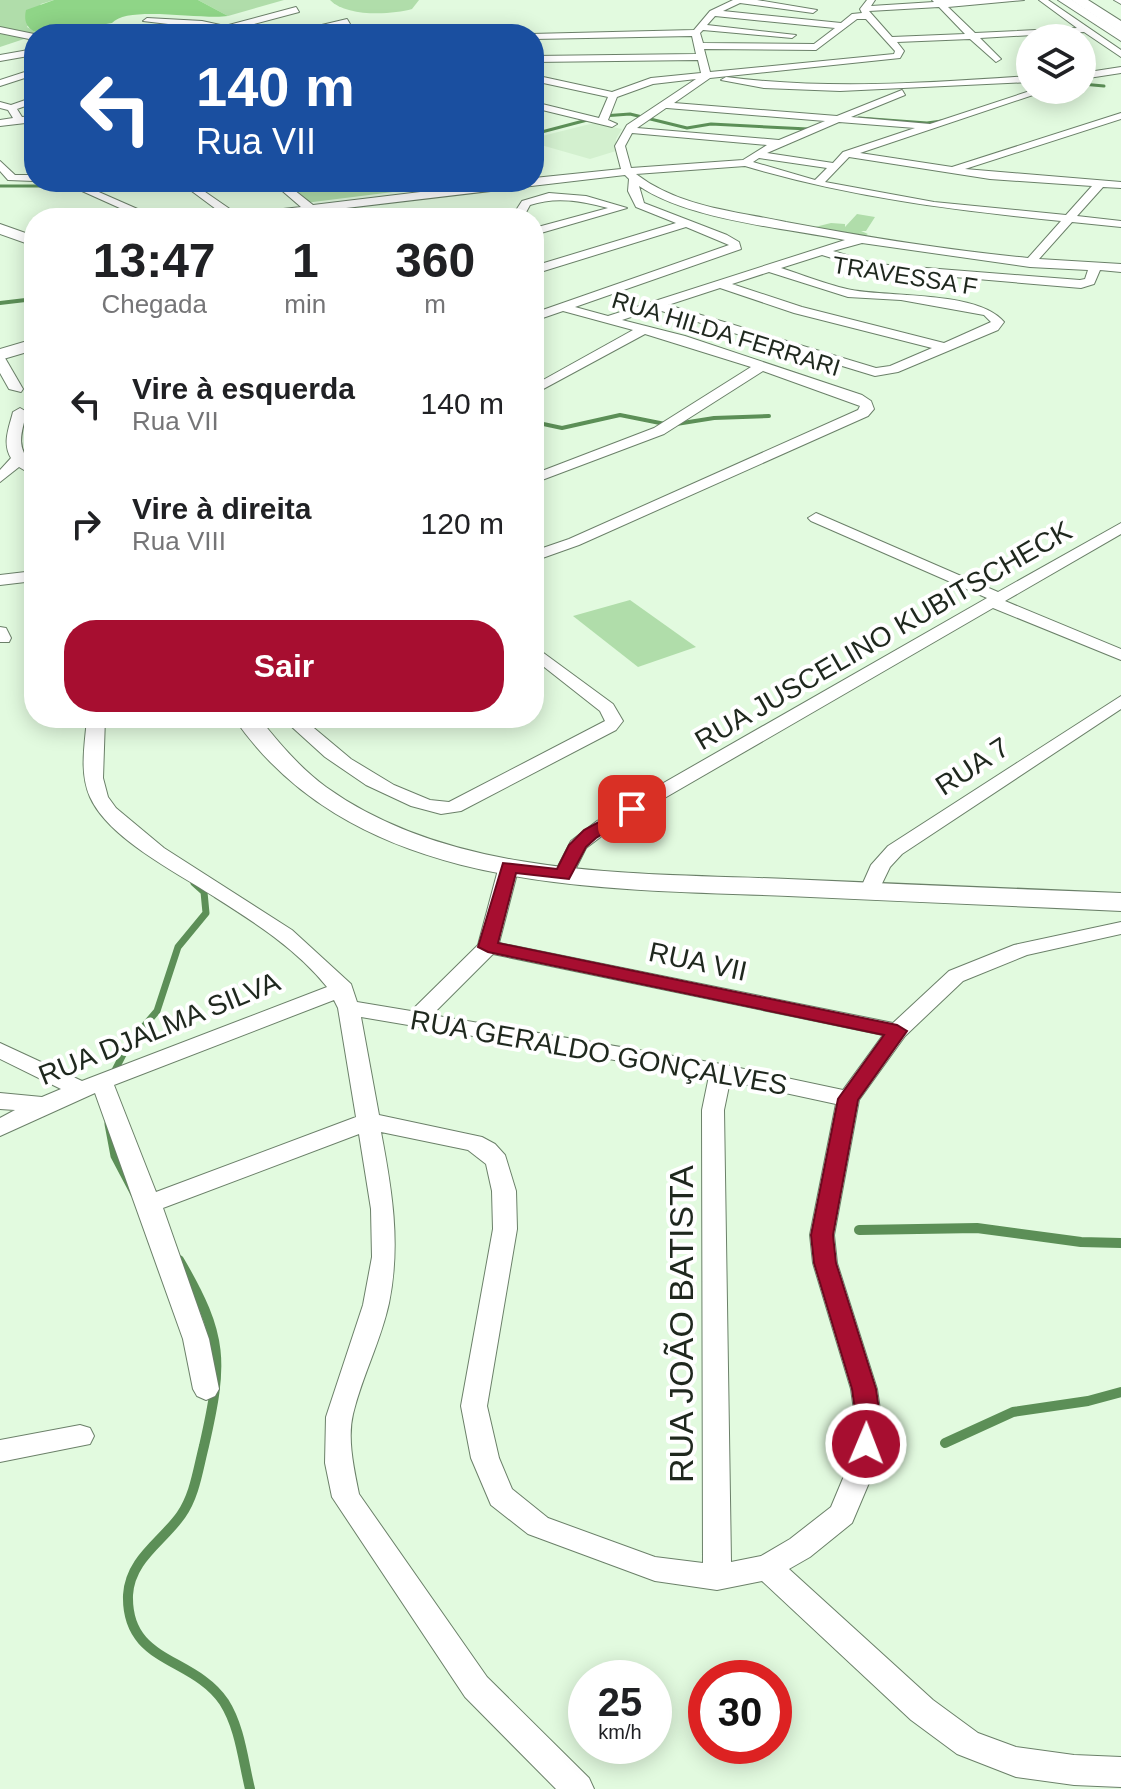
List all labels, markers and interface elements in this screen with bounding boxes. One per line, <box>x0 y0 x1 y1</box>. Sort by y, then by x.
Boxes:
map controls <box>1016 24 1096 104</box>
button: layers <box>1016 24 1096 104</box>
text: 140 m <box>196 55 355 118</box>
icon: left <box>64 56 168 160</box>
text: Rua VII <box>196 121 316 162</box>
text: 13:47 <box>93 234 216 287</box>
text: 1 <box>292 234 319 287</box>
text: 360 <box>395 234 475 287</box>
street label: TRAVESSA F <box>831 251 979 300</box>
street label: RUA HILDA FERRARI <box>609 286 844 381</box>
text: Chegada <box>101 289 207 319</box>
text: min <box>284 289 326 319</box>
text: m <box>424 289 446 319</box>
text: Vire à esquerda <box>132 372 355 405</box>
icon: left <box>64 382 108 426</box>
text: 140 m <box>421 387 504 420</box>
text: Rua VII <box>132 406 219 436</box>
text: Vire à direita <box>132 492 312 525</box>
icon: right <box>64 502 108 546</box>
text: 120 m <box>421 507 504 540</box>
street label: RUA JUSCELINO KUBITSCHECK <box>690 514 1077 756</box>
text: Rua VIII <box>132 526 226 556</box>
button: Sair <box>64 620 504 712</box>
street label: RUA 7 <box>930 731 1015 801</box>
pin <box>598 775 666 843</box>
icon: arrive <box>610 787 654 831</box>
street label: RUA VII <box>646 936 750 987</box>
street label: RUA DJALMA SILVA <box>34 966 285 1091</box>
street label: RUA GERALDO GONÇALVES <box>408 1004 790 1101</box>
street label: RUA JOÃO BATISTA <box>662 1165 700 1483</box>
position arrow <box>824 1402 908 1486</box>
speed limit sign: 30 <box>688 1660 792 1764</box>
text: 25 <box>598 1680 642 1724</box>
text: km/h <box>598 1721 642 1743</box>

